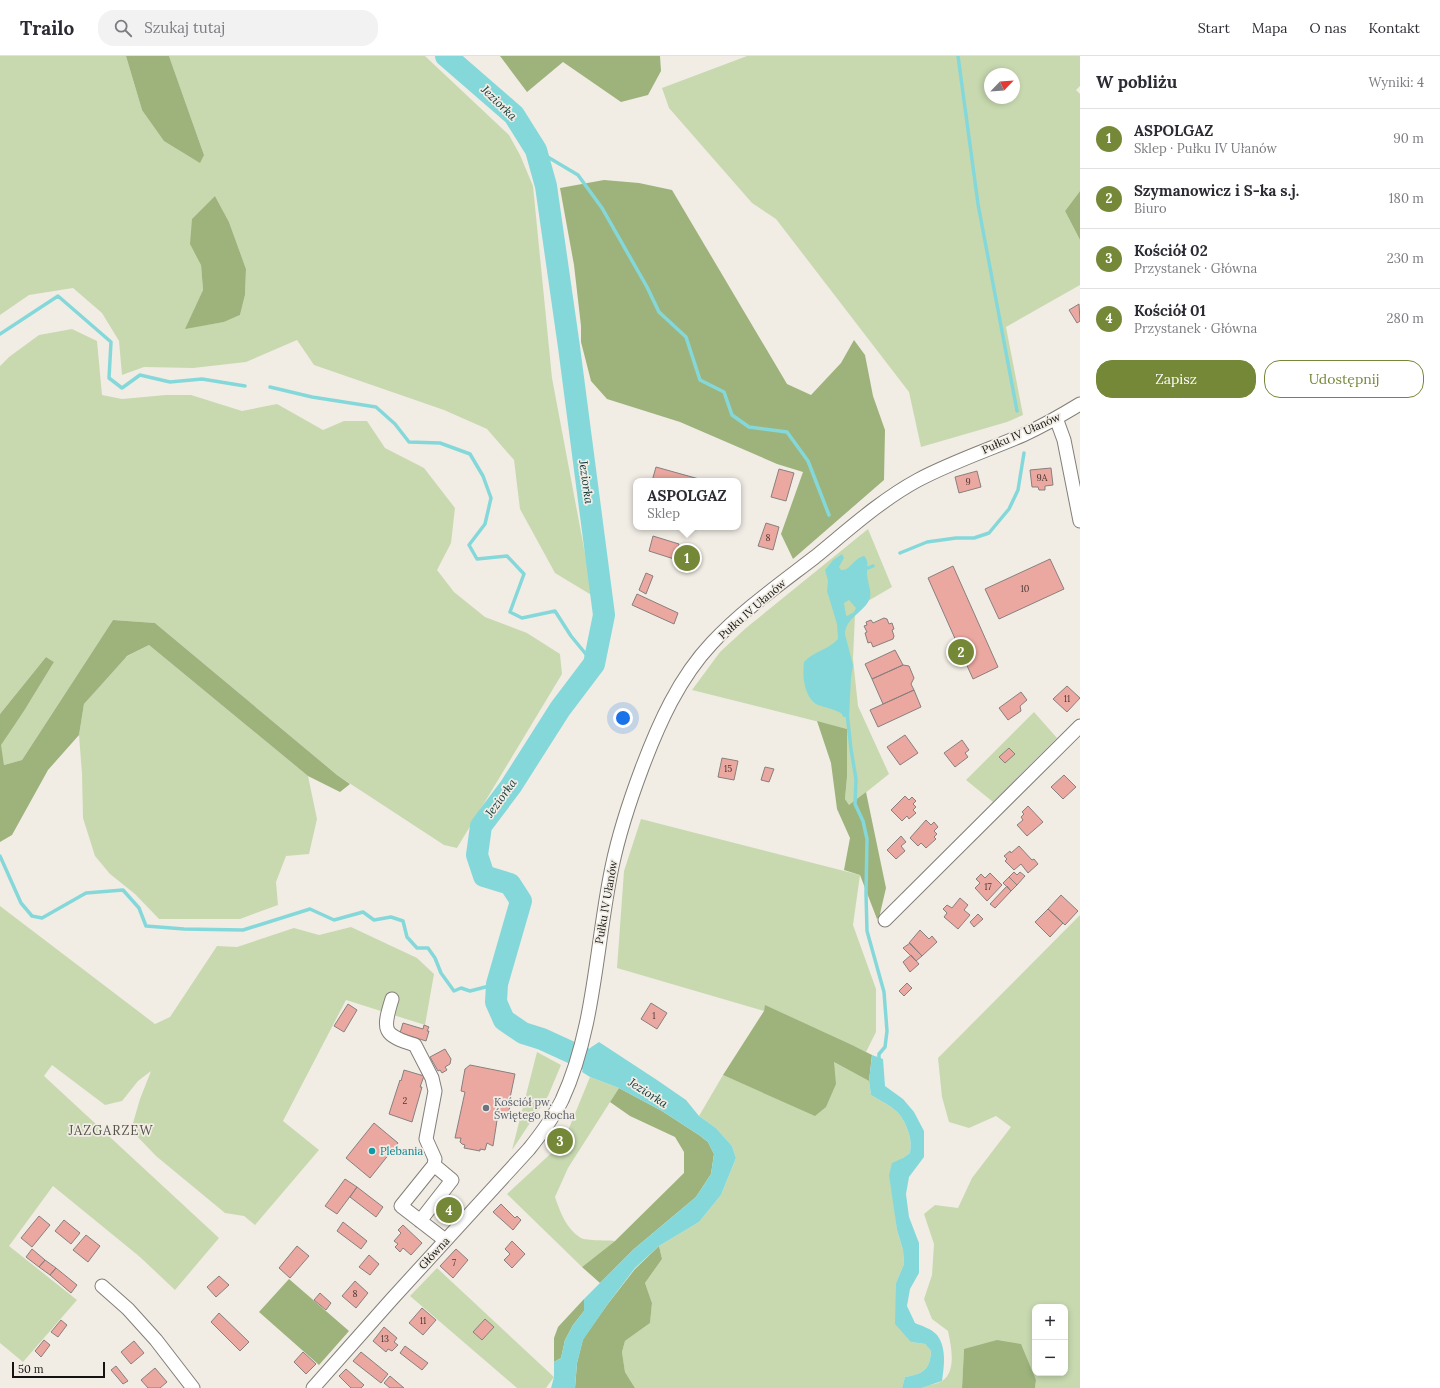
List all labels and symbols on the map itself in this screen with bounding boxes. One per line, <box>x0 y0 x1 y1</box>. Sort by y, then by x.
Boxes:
north arrow <box>984 68 1020 104</box>
water label: Jeziorka <box>478 81 521 124</box>
street label: Pułku IV Ułanów <box>979 409 1063 457</box>
water label: Jeziorka <box>576 458 597 505</box>
house number: 9A <box>1037 472 1048 483</box>
house number: 9 <box>965 476 971 487</box>
house number: 8 <box>765 532 771 543</box>
pin: 1 <box>674 543 700 573</box>
street label: Pułku IV Ułanów <box>715 576 789 642</box>
house number: 10 <box>1021 583 1030 594</box>
pin: 2 <box>948 637 974 667</box>
house number: 11 <box>1064 693 1070 704</box>
your location <box>613 708 633 728</box>
house number: 15 <box>724 763 732 774</box>
water label: Jeziorka <box>481 775 520 821</box>
street label: Pułku IV Ułanów <box>592 859 620 945</box>
house number: 17 <box>984 881 992 892</box>
house number: 1 <box>652 1010 656 1021</box>
water label: Jeziorka <box>625 1074 671 1111</box>
house number: 2 <box>403 1095 408 1106</box>
place label: Kościół pw. Świętego Rocha <box>494 1095 575 1122</box>
marker: Kościół pw. Świętego Rocha <box>481 1103 491 1113</box>
district label: JAZGARZEW <box>68 1122 153 1139</box>
pin: 3 <box>547 1126 573 1156</box>
place label: Plebania <box>380 1144 423 1158</box>
marker: Plebania <box>367 1146 377 1156</box>
pin: 4 <box>436 1195 462 1225</box>
street label: Główna <box>416 1234 453 1272</box>
house number: 7 <box>452 1257 456 1268</box>
house number: 8 <box>352 1288 358 1299</box>
house number: 11 <box>420 1315 426 1326</box>
house number: 13 <box>381 1333 389 1344</box>
scale bar <box>12 1360 105 1379</box>

